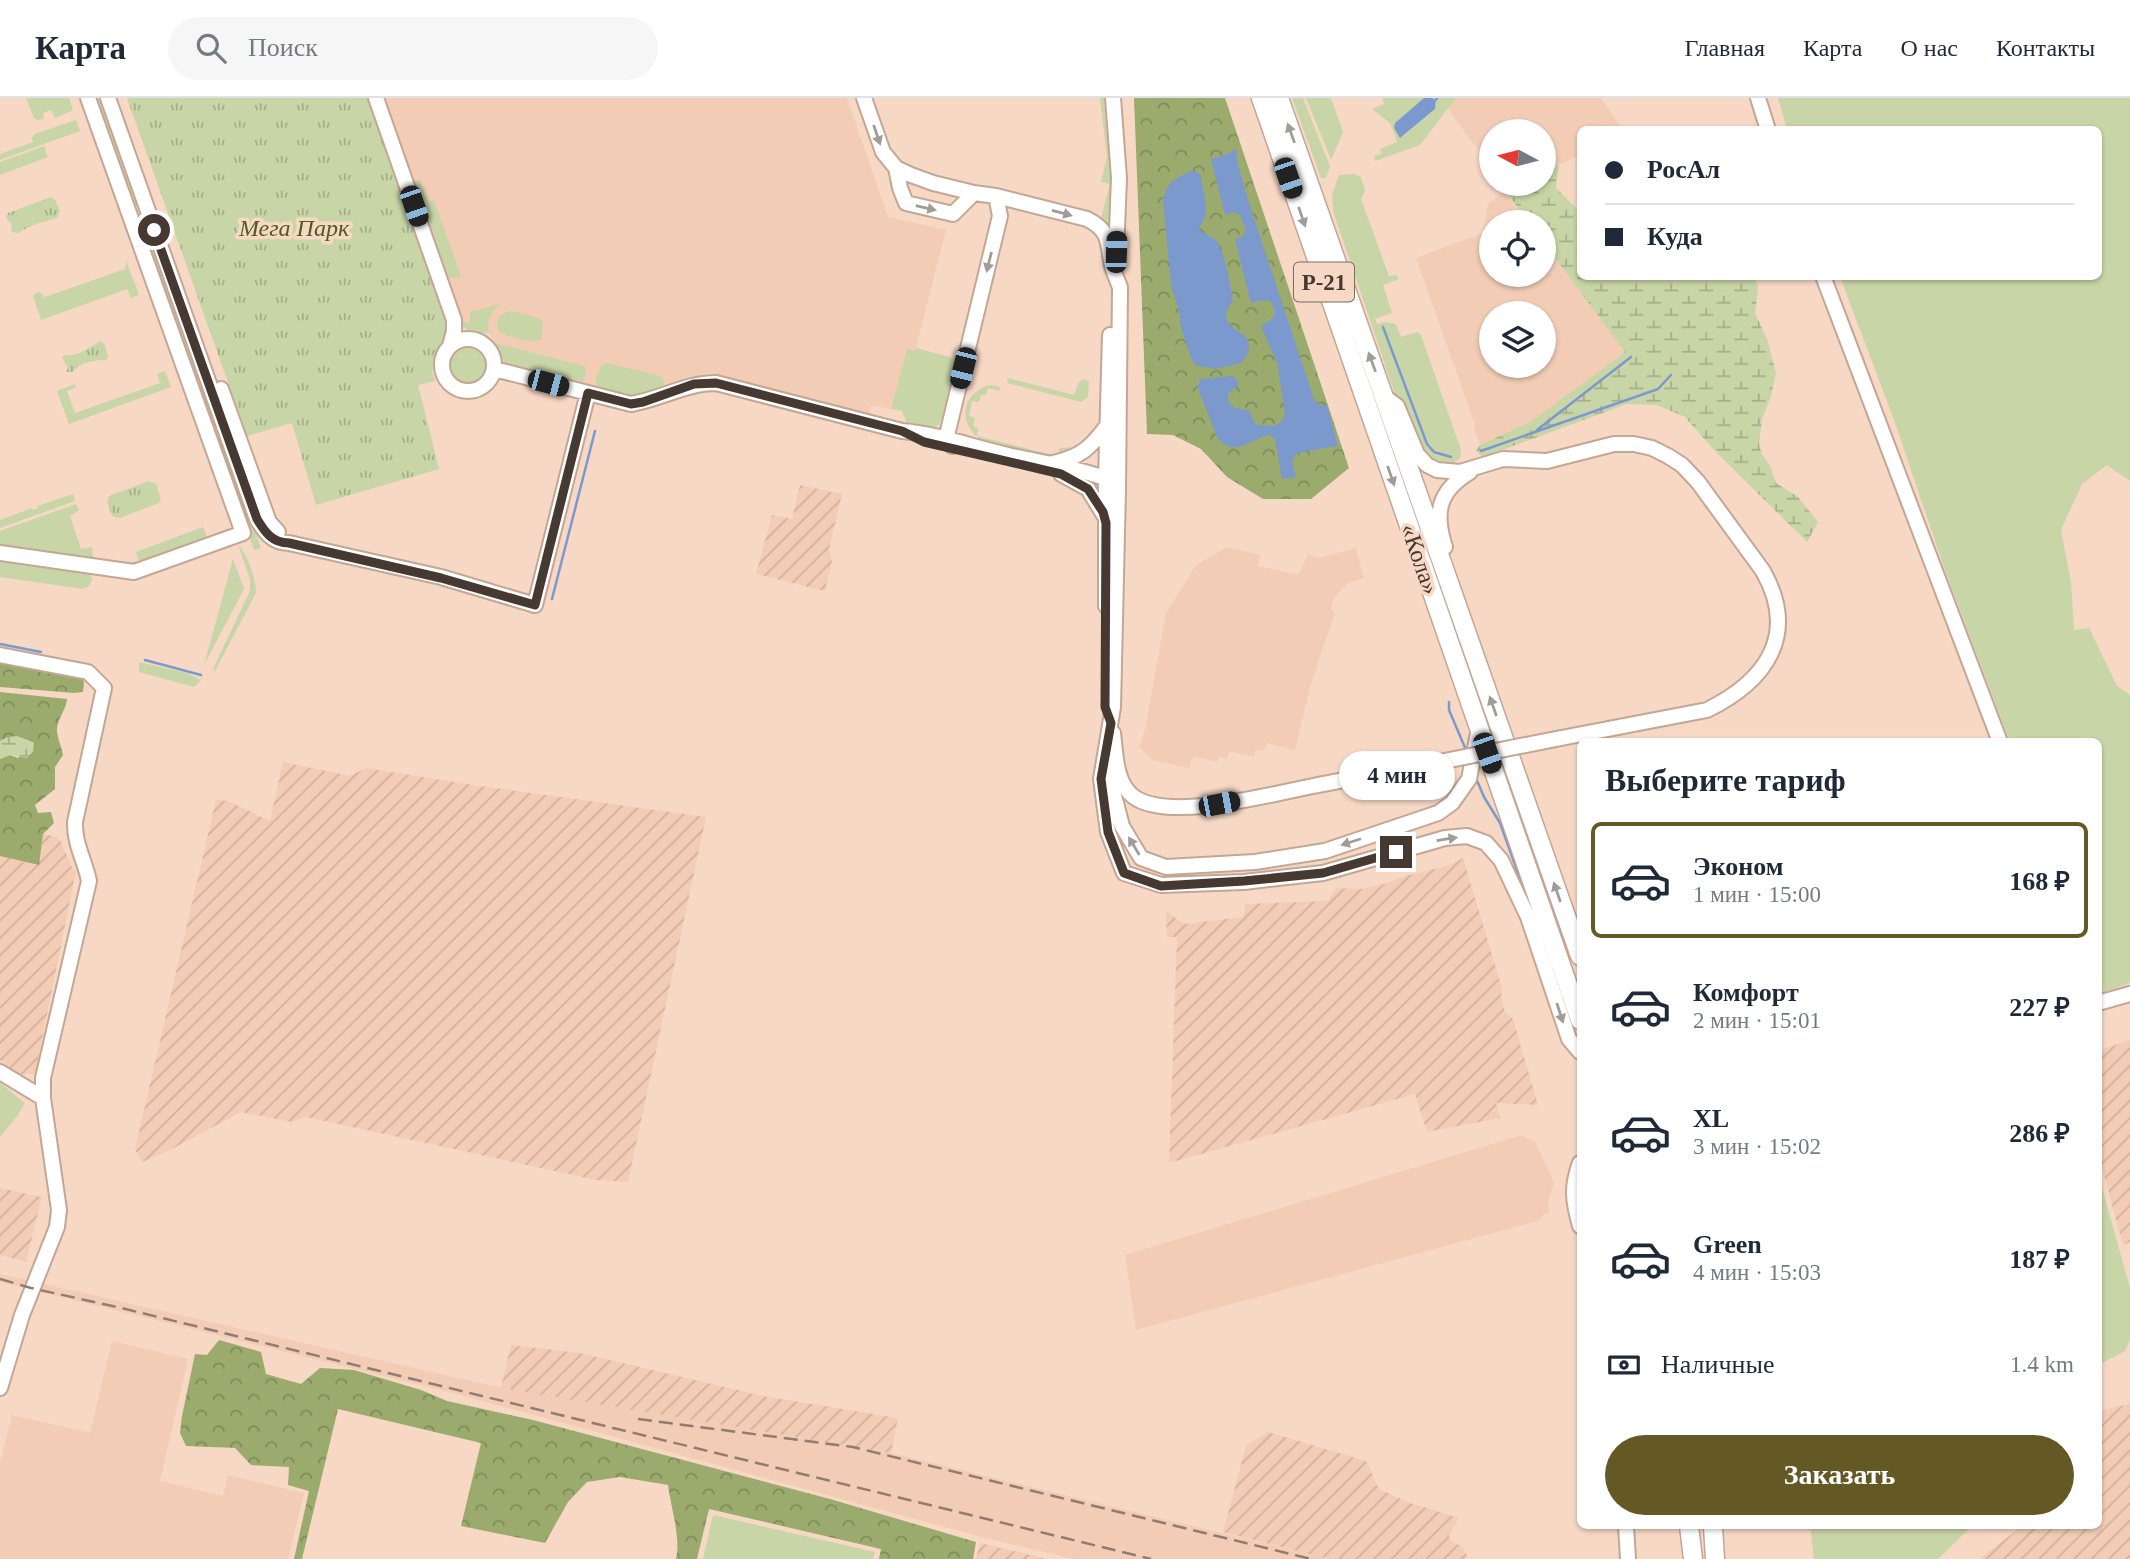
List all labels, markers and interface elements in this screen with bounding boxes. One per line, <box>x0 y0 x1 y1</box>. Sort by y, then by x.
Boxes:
search box <box>168 17 658 80</box>
icon: search <box>192 29 230 67</box>
text: Карта <box>35 30 126 66</box>
text: Поиск <box>248 33 318 62</box>
text: Главная <box>1684 35 1765 61</box>
text: Карта <box>1803 35 1862 61</box>
text: О нас <box>1900 35 1958 61</box>
text: Контакты <box>1996 35 2095 61</box>
north arrow <box>1479 119 1556 196</box>
map controls <box>1479 119 1556 378</box>
one-way arrow <box>1285 123 1296 144</box>
one-way arrow <box>872 125 883 146</box>
car <box>1272 155 1305 201</box>
text: РосАл <box>1647 155 1720 184</box>
car <box>398 183 431 229</box>
one-way arrow <box>915 202 937 213</box>
one-way arrow <box>1297 206 1307 227</box>
one-way arrow <box>1051 208 1073 219</box>
button: locate <box>1479 210 1556 287</box>
route start <box>138 214 170 246</box>
park label: Мега Парк <box>238 215 350 241</box>
text: Куда <box>1647 222 1703 251</box>
car <box>1105 231 1128 273</box>
one-way arrow <box>983 251 994 273</box>
road number: Р-21 <box>1294 262 1354 302</box>
button: layers <box>1479 301 1556 378</box>
car <box>948 345 979 391</box>
one-way arrow <box>1366 351 1377 372</box>
car <box>525 367 572 399</box>
one-way arrow <box>1386 465 1397 486</box>
street label: «Кола» <box>1396 520 1444 598</box>
one-way arrow <box>1487 696 1498 717</box>
car <box>1471 730 1504 776</box>
callout: 4 мин <box>1338 750 1454 800</box>
text: Выберите тариф <box>1605 762 1846 798</box>
text: 4 мин <box>1367 763 1427 788</box>
car <box>1197 790 1242 818</box>
one-way arrow <box>1436 833 1458 844</box>
route end <box>1380 836 1412 868</box>
one-way arrow <box>1128 837 1140 856</box>
one-way arrow <box>1340 837 1361 848</box>
icon: car <box>1609 849 1672 912</box>
text: Эконом <box>1693 852 1783 881</box>
text: 168 ₽ <box>2009 867 2070 896</box>
one-way arrow <box>1551 881 1562 902</box>
text: 1 мин · 15:00 <box>1693 882 1821 907</box>
icon: car <box>1609 975 1672 1038</box>
text: Комфорт <box>1693 978 1799 1007</box>
text: 227 ₽ <box>2009 993 2070 1022</box>
one-way arrow <box>1555 1003 1566 1024</box>
text: 2 мин · 15:01 <box>1693 1008 1821 1033</box>
icon: car <box>1609 1101 1672 1164</box>
text: XL <box>1693 1104 1729 1133</box>
text: 286 ₽ <box>2009 1119 2070 1148</box>
text: 3 мин · 15:02 <box>1693 1134 1821 1159</box>
icon: car <box>1609 1227 1672 1290</box>
text: Green <box>1693 1230 1762 1259</box>
text: 187 ₽ <box>2009 1245 2070 1274</box>
text: 4 мин · 15:03 <box>1693 1260 1821 1285</box>
icon: cash <box>1605 1346 1643 1384</box>
text: Наличные <box>1661 1350 1774 1379</box>
text: 1.4 km <box>2010 1352 2074 1377</box>
button: Заказать <box>1605 1435 2074 1515</box>

